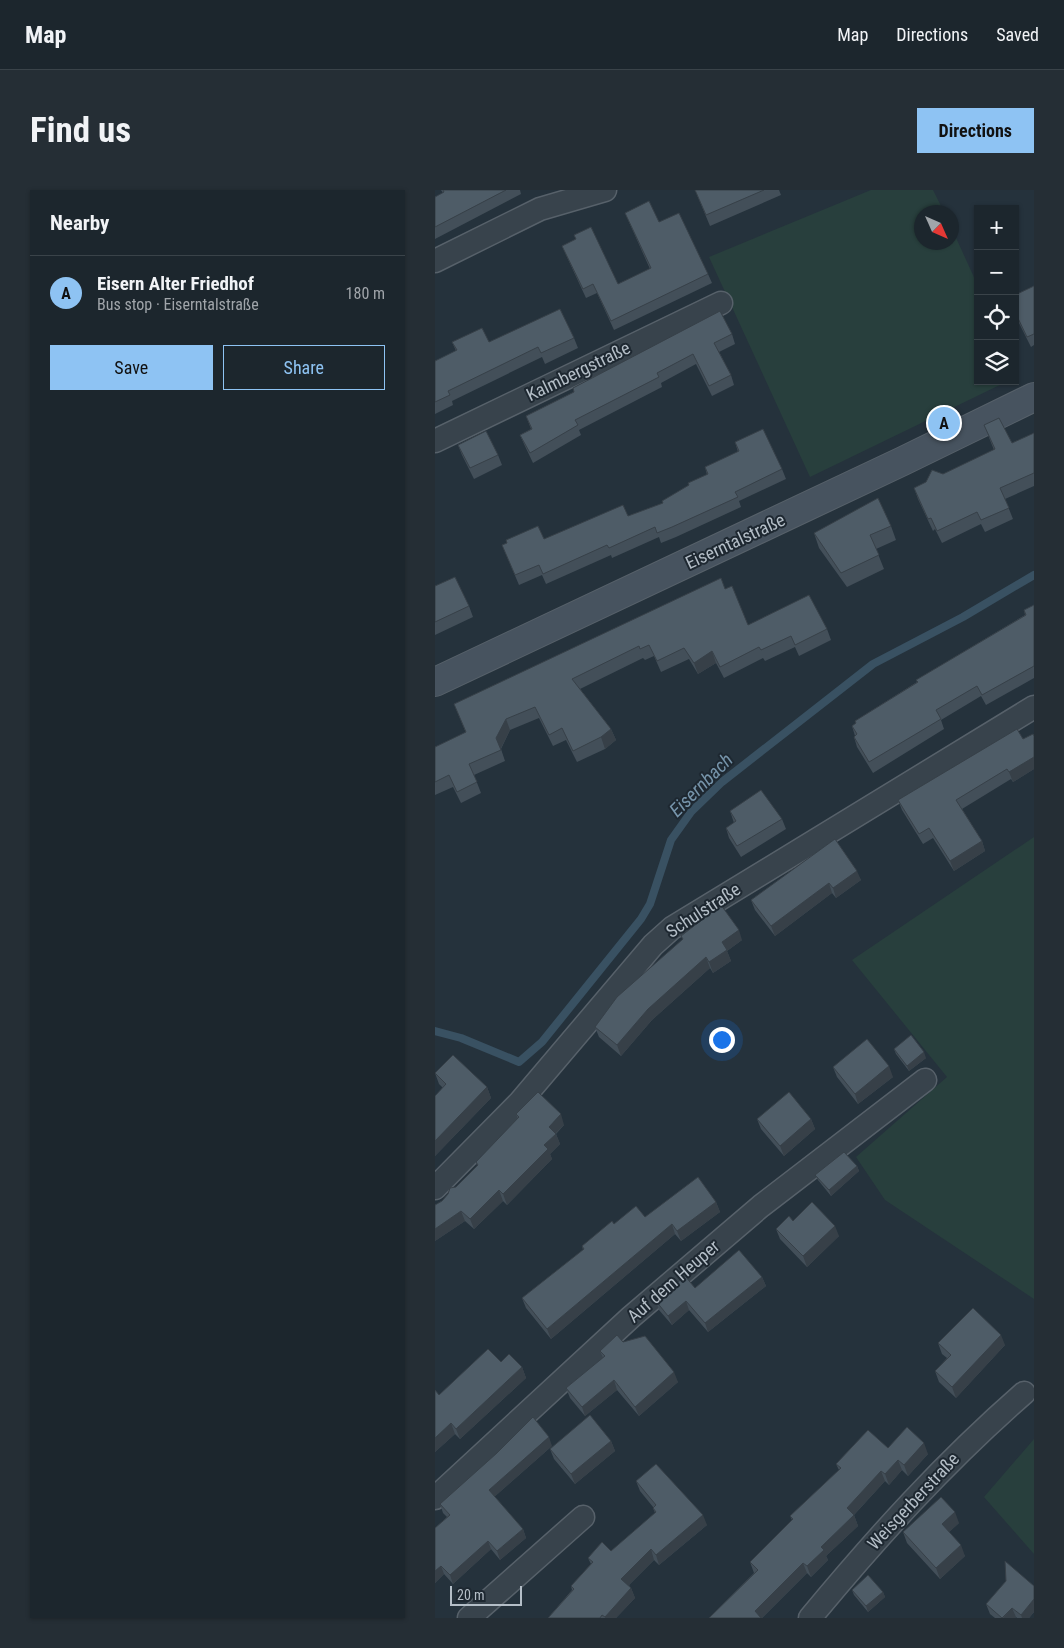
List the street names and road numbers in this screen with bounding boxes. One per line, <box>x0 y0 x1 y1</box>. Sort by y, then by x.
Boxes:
street label: Kalmbergstraße <box>523 337 633 405</box>
street label: Eiserntalstraße <box>682 509 788 573</box>
street label: Schulstraße <box>662 878 744 942</box>
street label: Auf dem Heuper <box>623 1235 724 1327</box>
street label: Weisgerberstraße <box>863 1448 963 1554</box>

